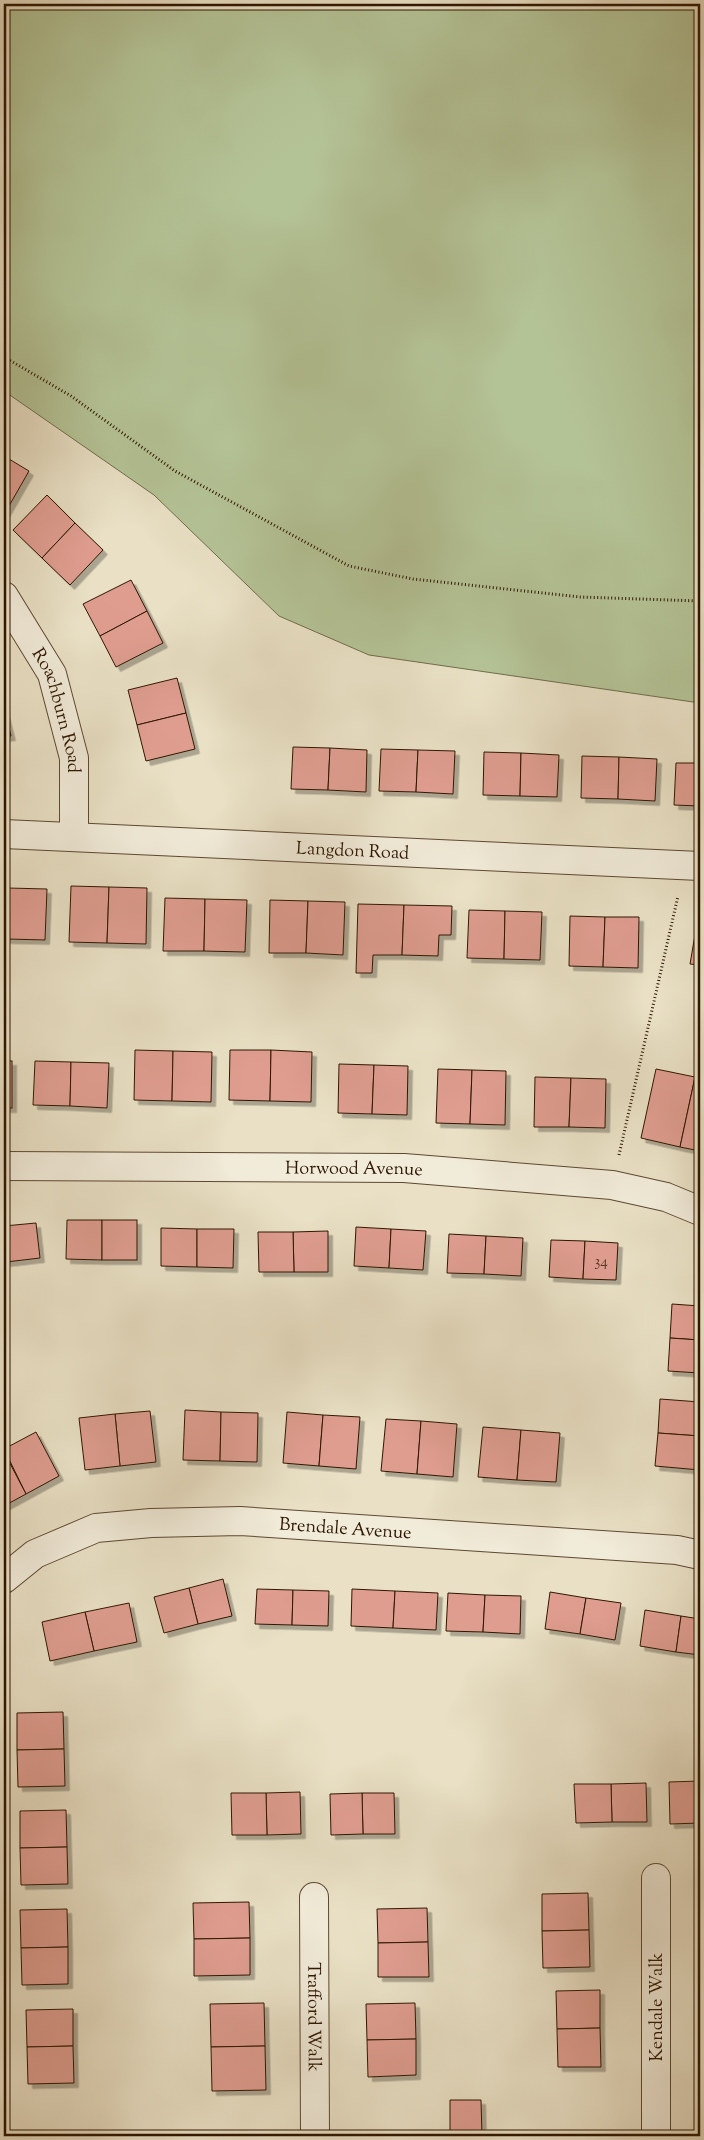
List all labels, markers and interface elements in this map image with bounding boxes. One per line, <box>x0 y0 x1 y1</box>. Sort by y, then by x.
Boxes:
street label: Roachburn Road <box>24 644 85 773</box>
street label: Langdon Road <box>295 836 410 868</box>
street label: Horwood Avenue <box>285 1156 424 1184</box>
house number: 34 <box>594 1252 608 1273</box>
street label: Brendale Avenue <box>278 1513 412 1547</box>
street label: Kendale Walk <box>645 1952 671 2061</box>
street label: Trafford Walk <box>299 1962 326 2072</box>

